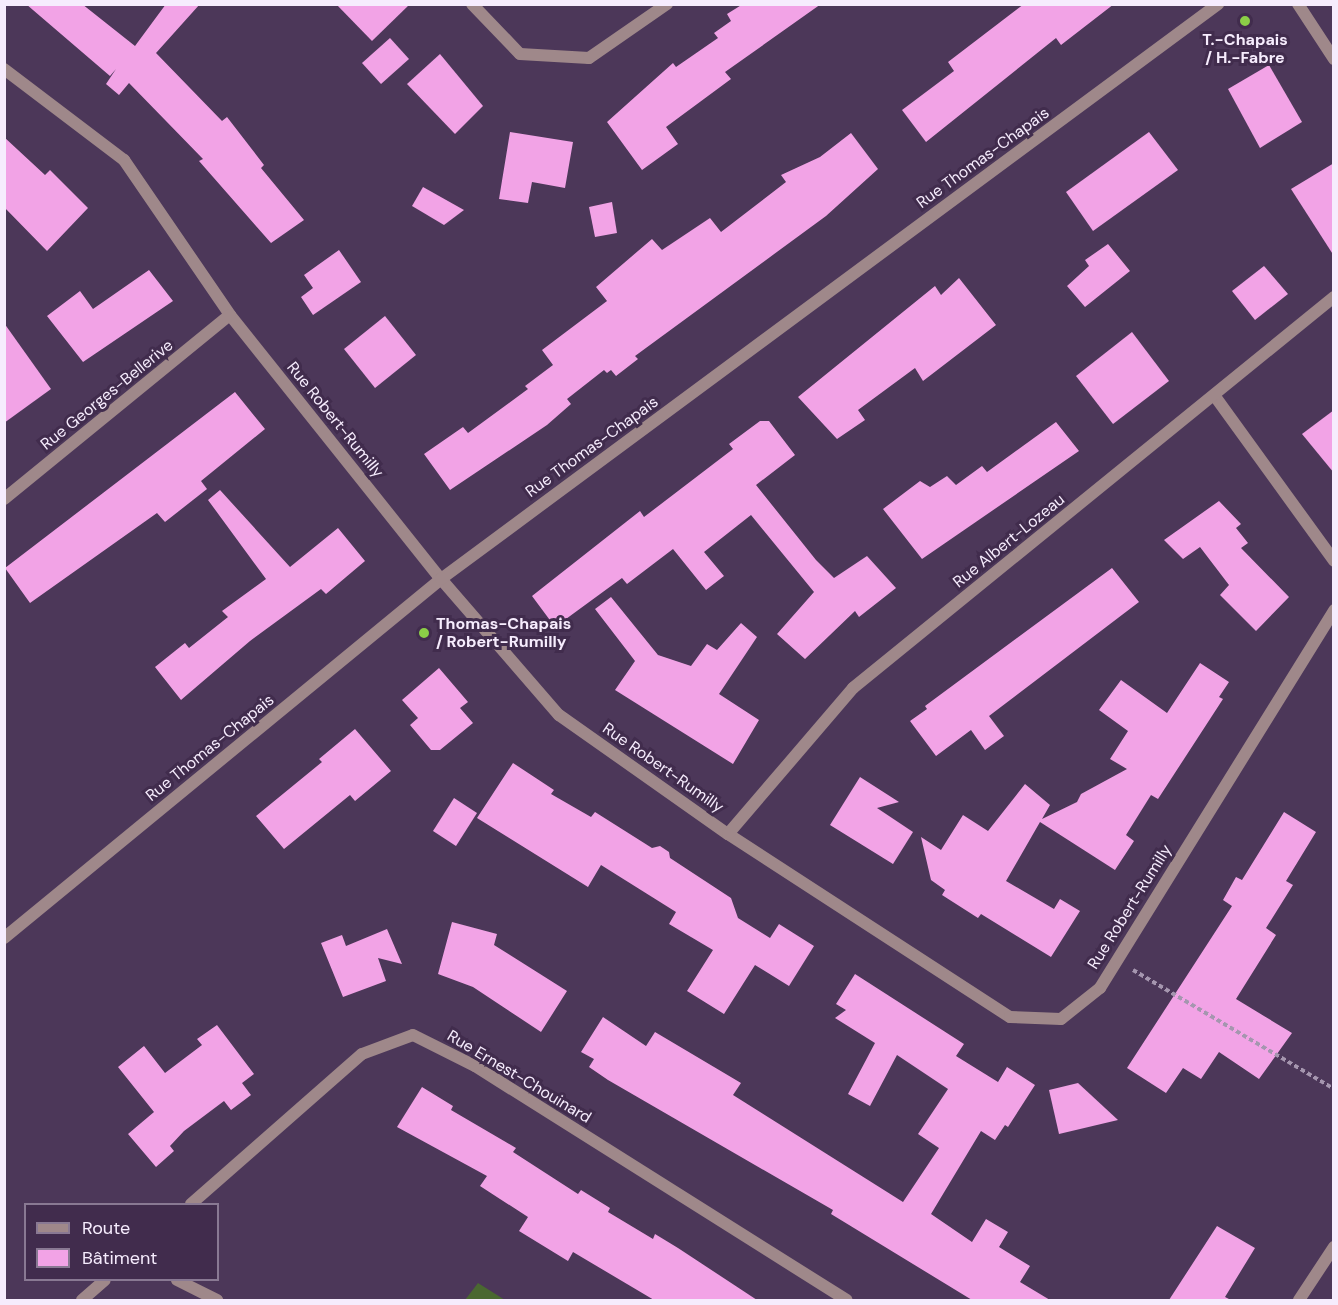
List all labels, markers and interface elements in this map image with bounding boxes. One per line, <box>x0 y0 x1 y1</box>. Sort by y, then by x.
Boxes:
marker: T.-Chapais / H.-Fabre <box>1238 14 1252 28</box>
place label: T.-Chapais / H.-Fabre <box>1202 30 1288 68</box>
street label: Rue Thomas-Chapais <box>913 103 1053 213</box>
street label: Rue Georges-Bellerive <box>37 336 177 454</box>
street label: Rue Robert-Rumilly <box>282 358 388 482</box>
street label: Rue Thomas-Chapais <box>522 392 662 502</box>
street label: Rue Albert-Lozeau <box>949 490 1069 592</box>
place label: Thomas-Chapais / Robert-Rumilly <box>436 614 571 652</box>
marker: Thomas-Chapais / Robert-Rumilly <box>417 626 431 640</box>
street label: Rue Thomas-Chapais <box>142 690 278 806</box>
street label: Rue Robert-Rumilly <box>599 719 727 817</box>
street label: Rue Robert-Rumilly <box>1084 841 1176 973</box>
street label: Rue Ernest-Chouinard <box>444 1026 594 1128</box>
legend <box>24 1203 219 1281</box>
text: Route <box>82 1216 130 1240</box>
text: Bâtiment <box>82 1246 157 1270</box>

